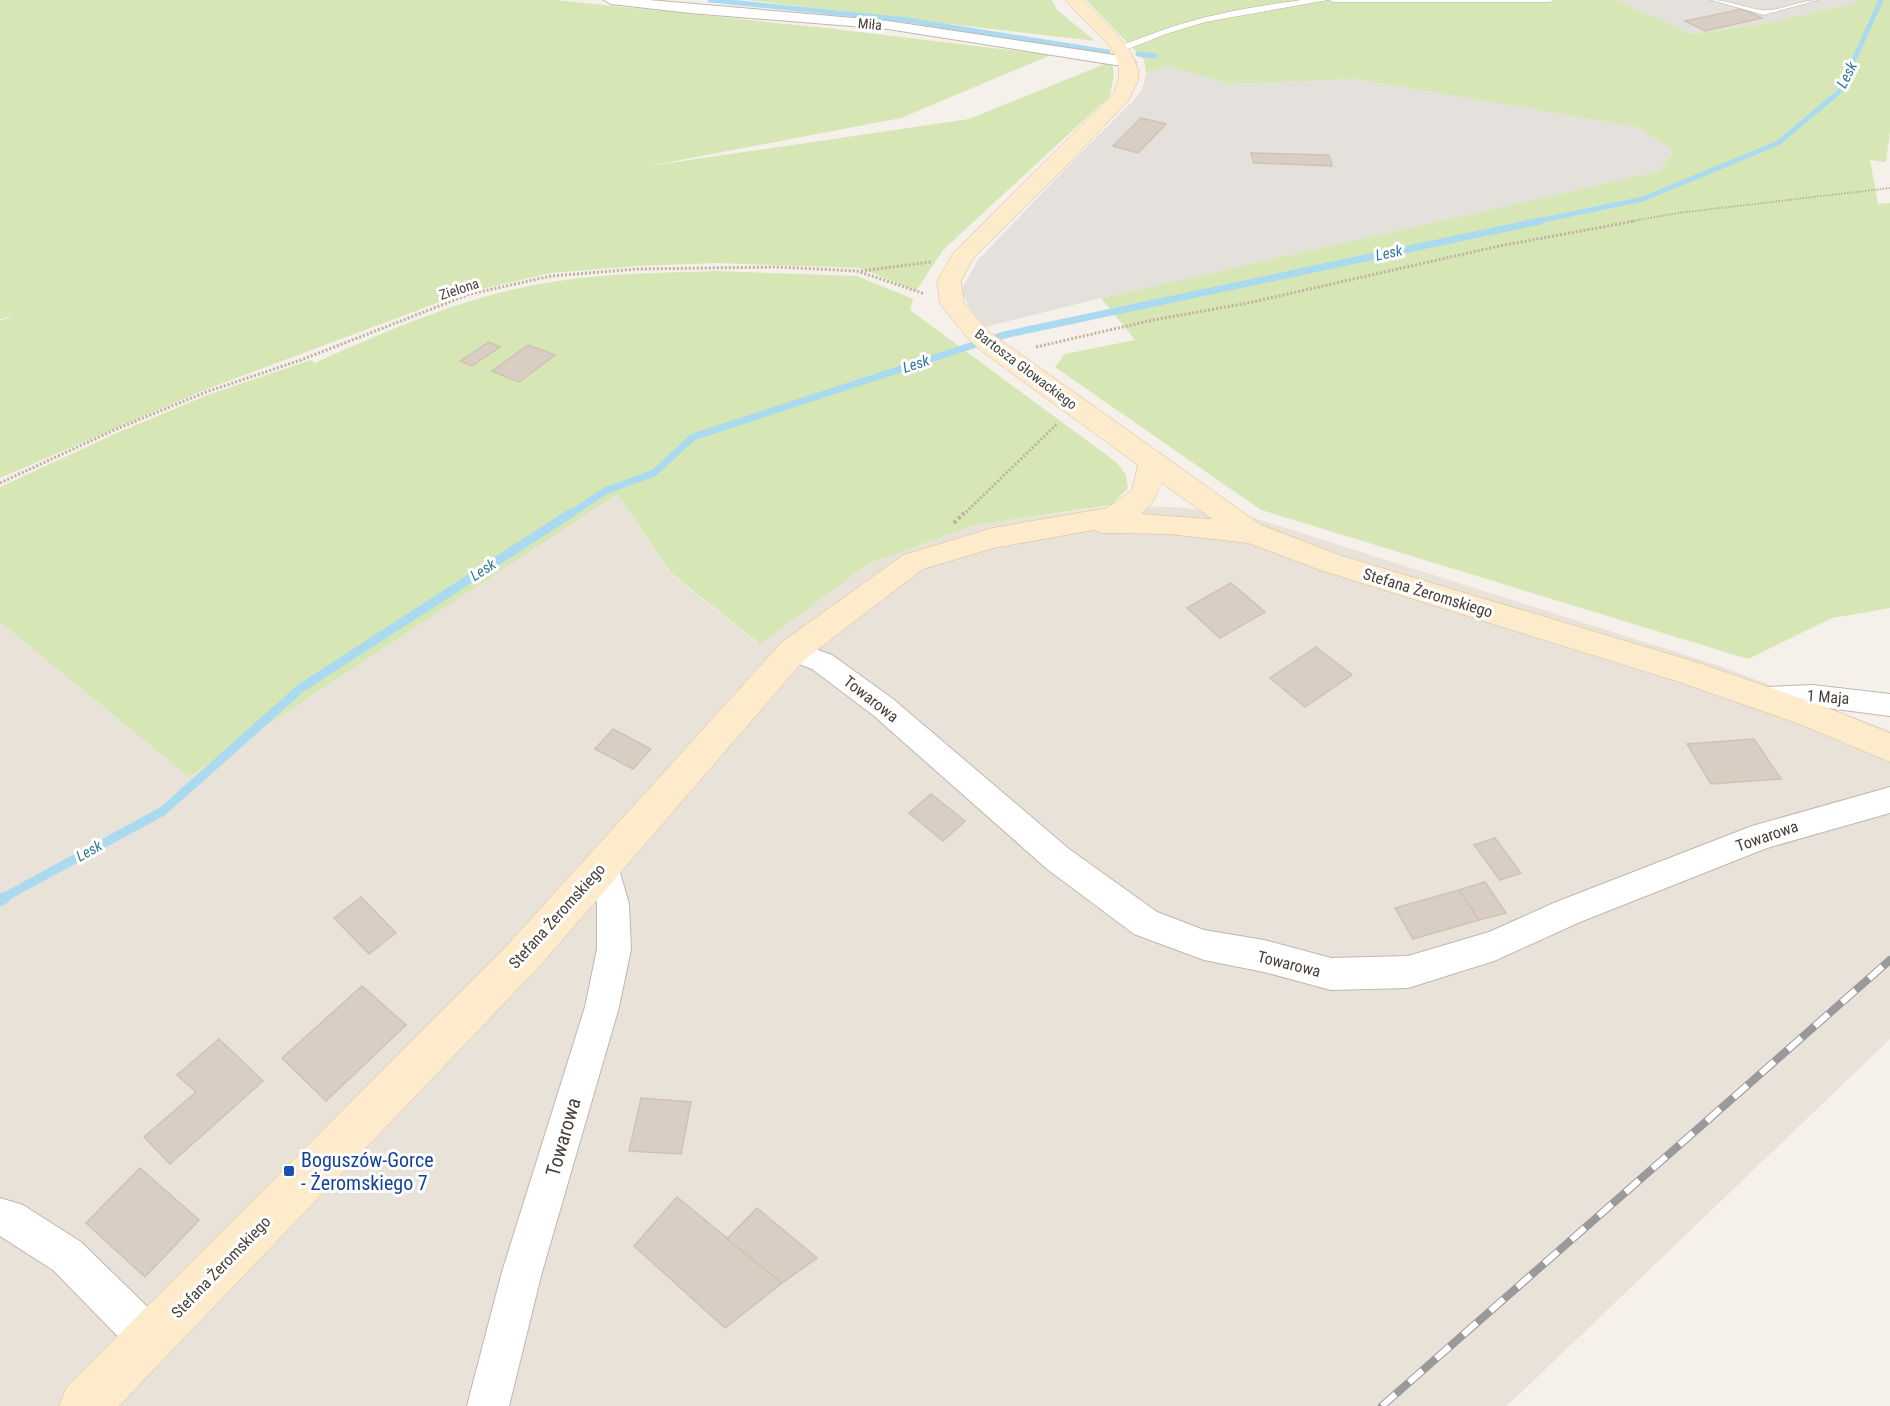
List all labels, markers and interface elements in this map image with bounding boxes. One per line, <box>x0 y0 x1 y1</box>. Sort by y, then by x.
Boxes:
street label: Miła <box>857 15 883 33</box>
water label: Lesk <box>1833 59 1861 91</box>
water label: Lesk <box>1374 241 1404 265</box>
street label: Zielona <box>437 275 481 303</box>
street label: Bartosza Głowackiego <box>972 325 1080 413</box>
water label: Lesk <box>900 351 932 377</box>
water label: Lesk <box>467 555 500 585</box>
street label: Stefana Żeromskiego <box>1361 564 1495 622</box>
street label: Towarowa <box>840 672 902 726</box>
street label: 1 Maja <box>1806 686 1850 708</box>
street label: Towarowa <box>1733 817 1801 855</box>
water label: Lesk <box>73 836 106 865</box>
street label: Stefana Żeromskiego <box>505 860 609 972</box>
street label: Towarowa <box>1255 947 1323 981</box>
street label: Towarowa <box>540 1095 586 1179</box>
place label: Boguszów-Gorce - Żeromskiego 7 <box>301 1148 434 1195</box>
marker: Boguszów-Gorce - Żeromskiego 7 <box>282 1164 296 1178</box>
street label: Stefana Żeromskiego <box>167 1212 275 1322</box>

